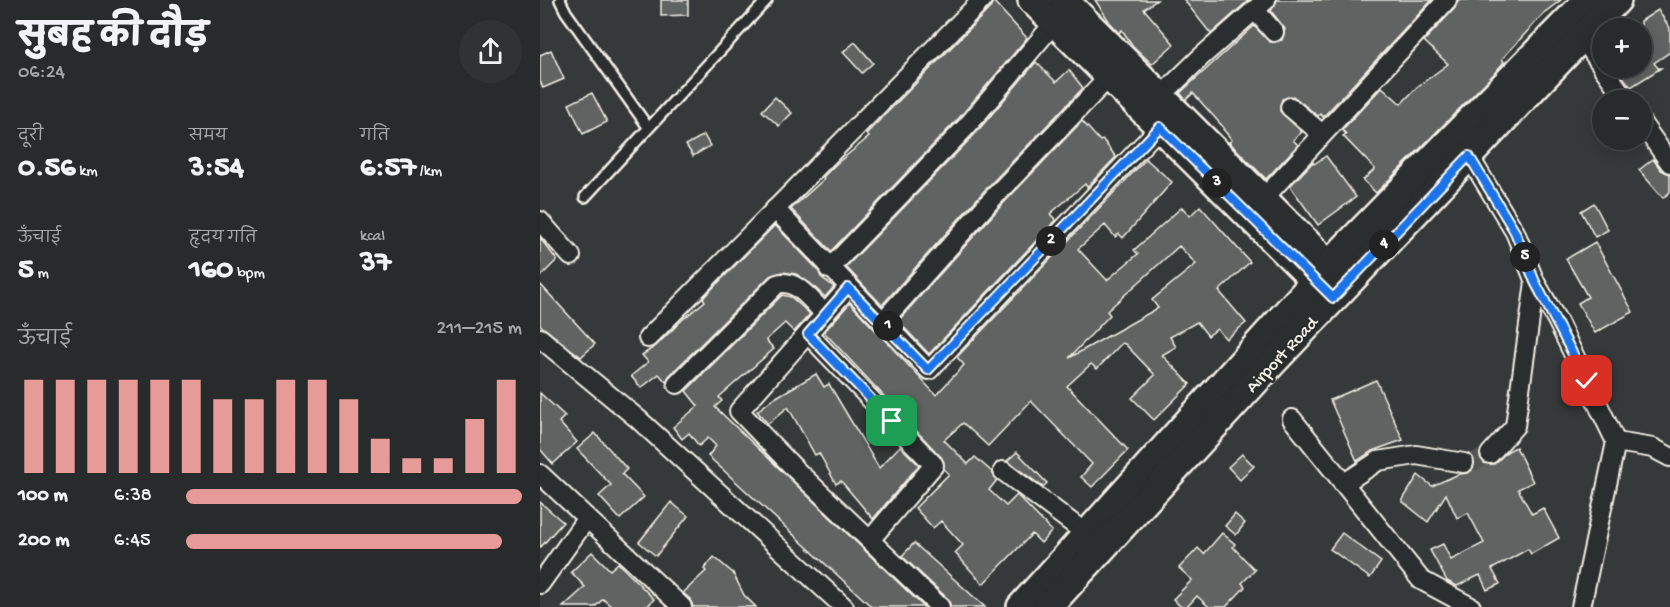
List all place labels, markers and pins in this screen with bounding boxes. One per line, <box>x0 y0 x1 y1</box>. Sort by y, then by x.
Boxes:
pin: 3 <box>1202 168 1232 198</box>
pin: 2 <box>1036 226 1066 256</box>
pin: 4 <box>1369 230 1399 260</box>
pin: 5 <box>1510 242 1540 272</box>
pin: 1 <box>873 311 903 341</box>
pin <box>1561 355 1612 406</box>
pin <box>866 395 917 446</box>

